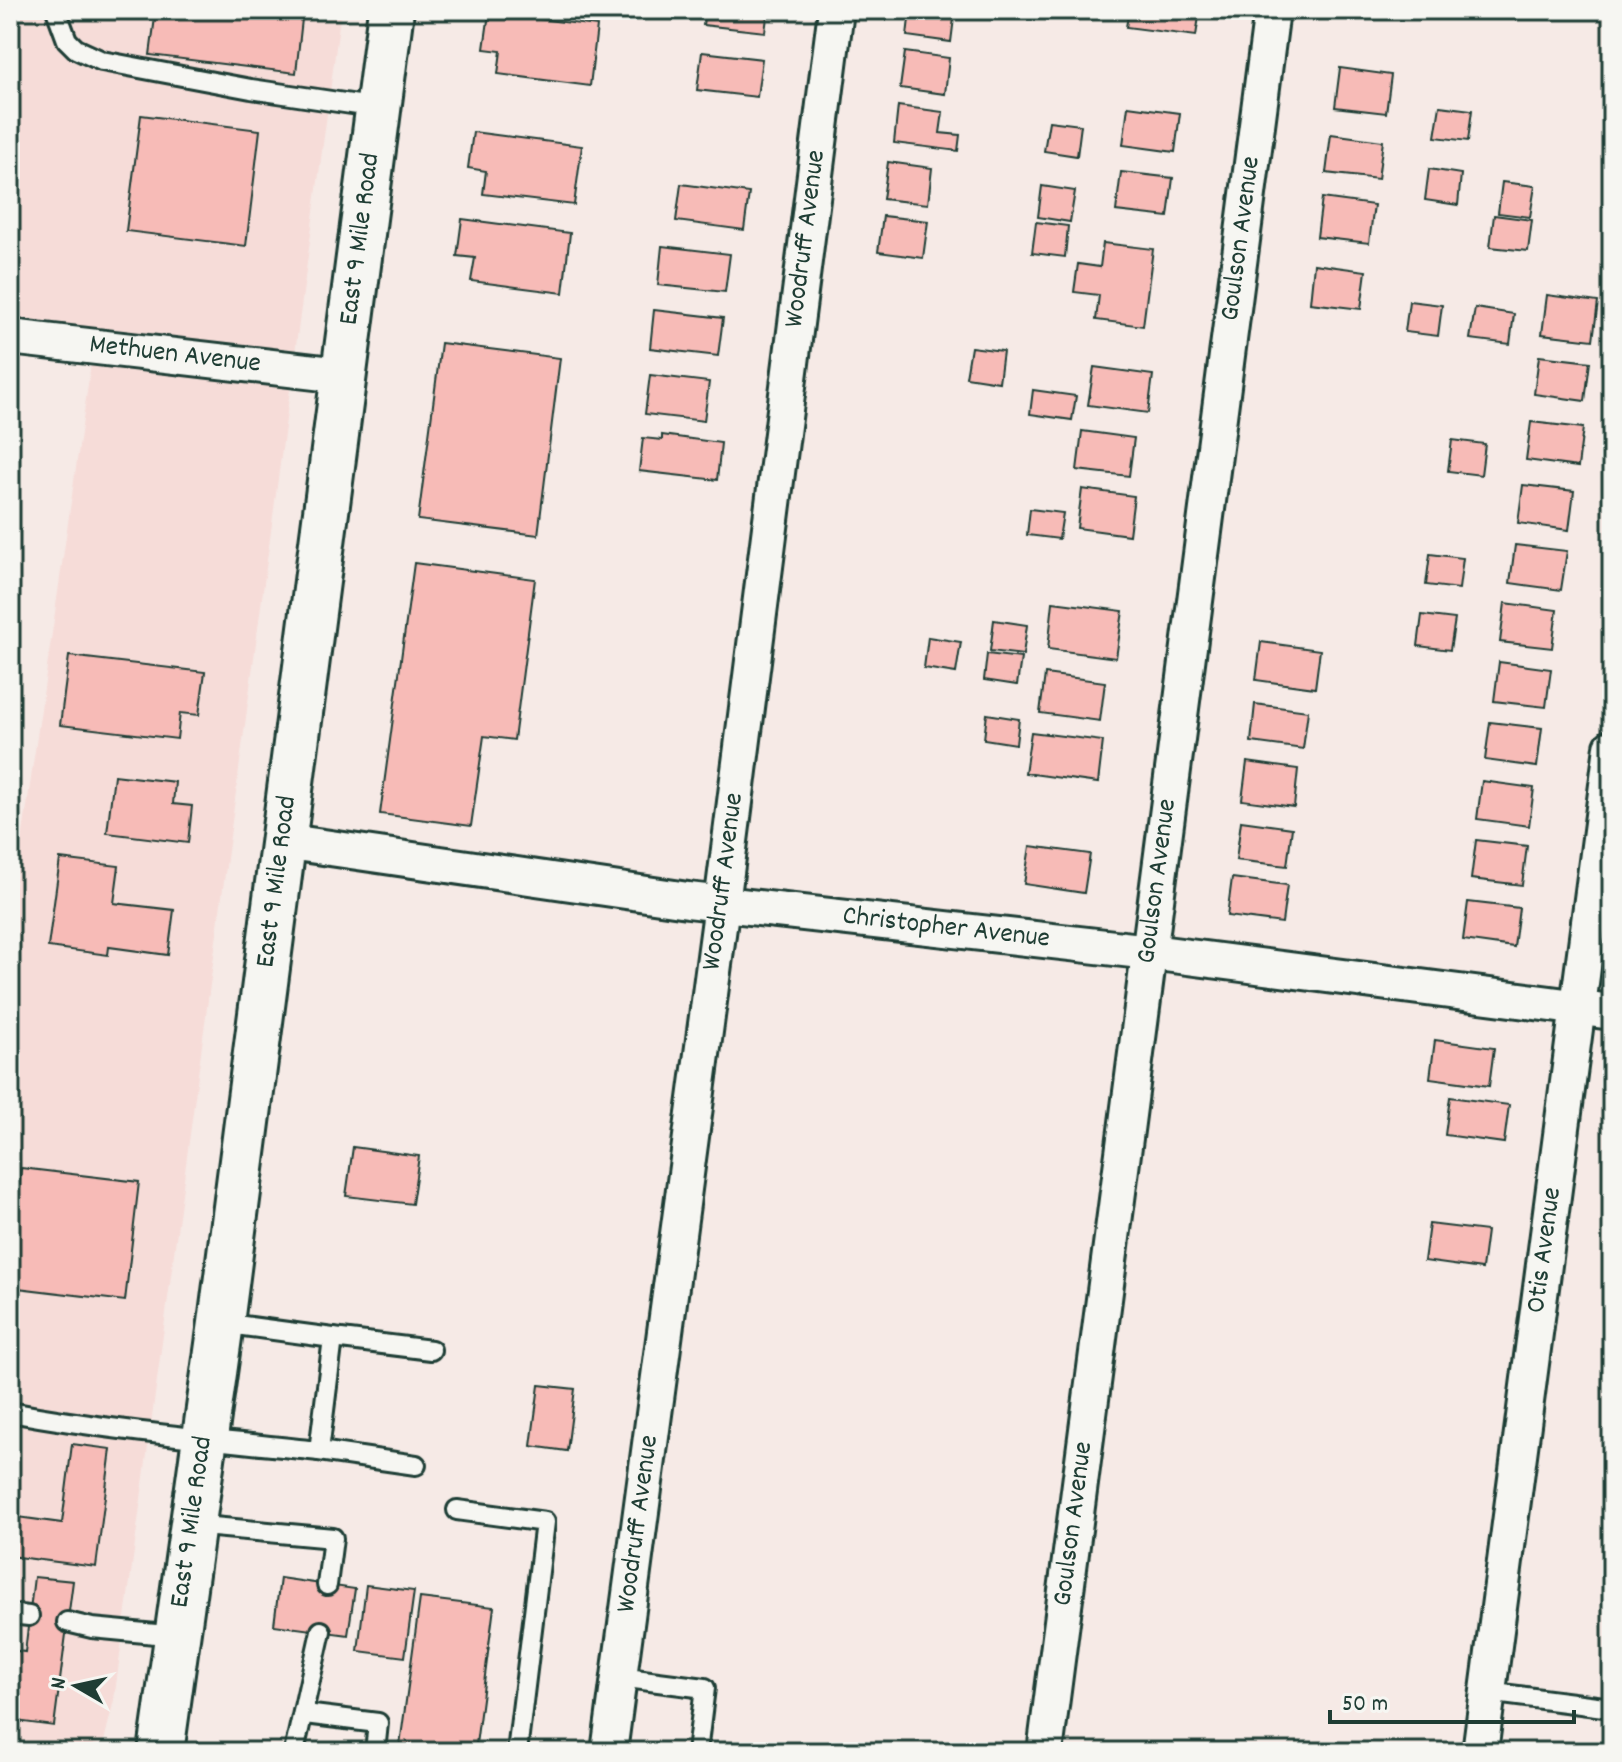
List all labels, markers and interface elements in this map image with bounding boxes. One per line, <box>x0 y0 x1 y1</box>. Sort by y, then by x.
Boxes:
street label: Woodruff Avenue <box>776 148 838 330</box>
street label: East 9 Mile Road <box>330 151 392 328</box>
street label: Goulson Avenue <box>1212 154 1273 324</box>
street label: Methuen Avenue <box>87 326 263 386</box>
street label: Woodruff Avenue <box>693 791 756 973</box>
street label: East 9 Mile Road <box>247 793 309 970</box>
street label: Goulson Avenue <box>1128 797 1189 966</box>
street label: Christopher Avenue <box>840 898 1052 961</box>
street label: Otis Avenue <box>1518 1185 1574 1316</box>
street label: Woodruff Avenue <box>608 1433 671 1615</box>
street label: East 9 Mile Road <box>161 1434 225 1611</box>
street label: Goulson Avenue <box>1044 1439 1105 1609</box>
north arrow <box>36 1646 116 1726</box>
scale bar <box>1330 1674 1574 1724</box>
text: N <box>44 1676 76 1691</box>
text: 50 m <box>1342 1688 1388 1722</box>

